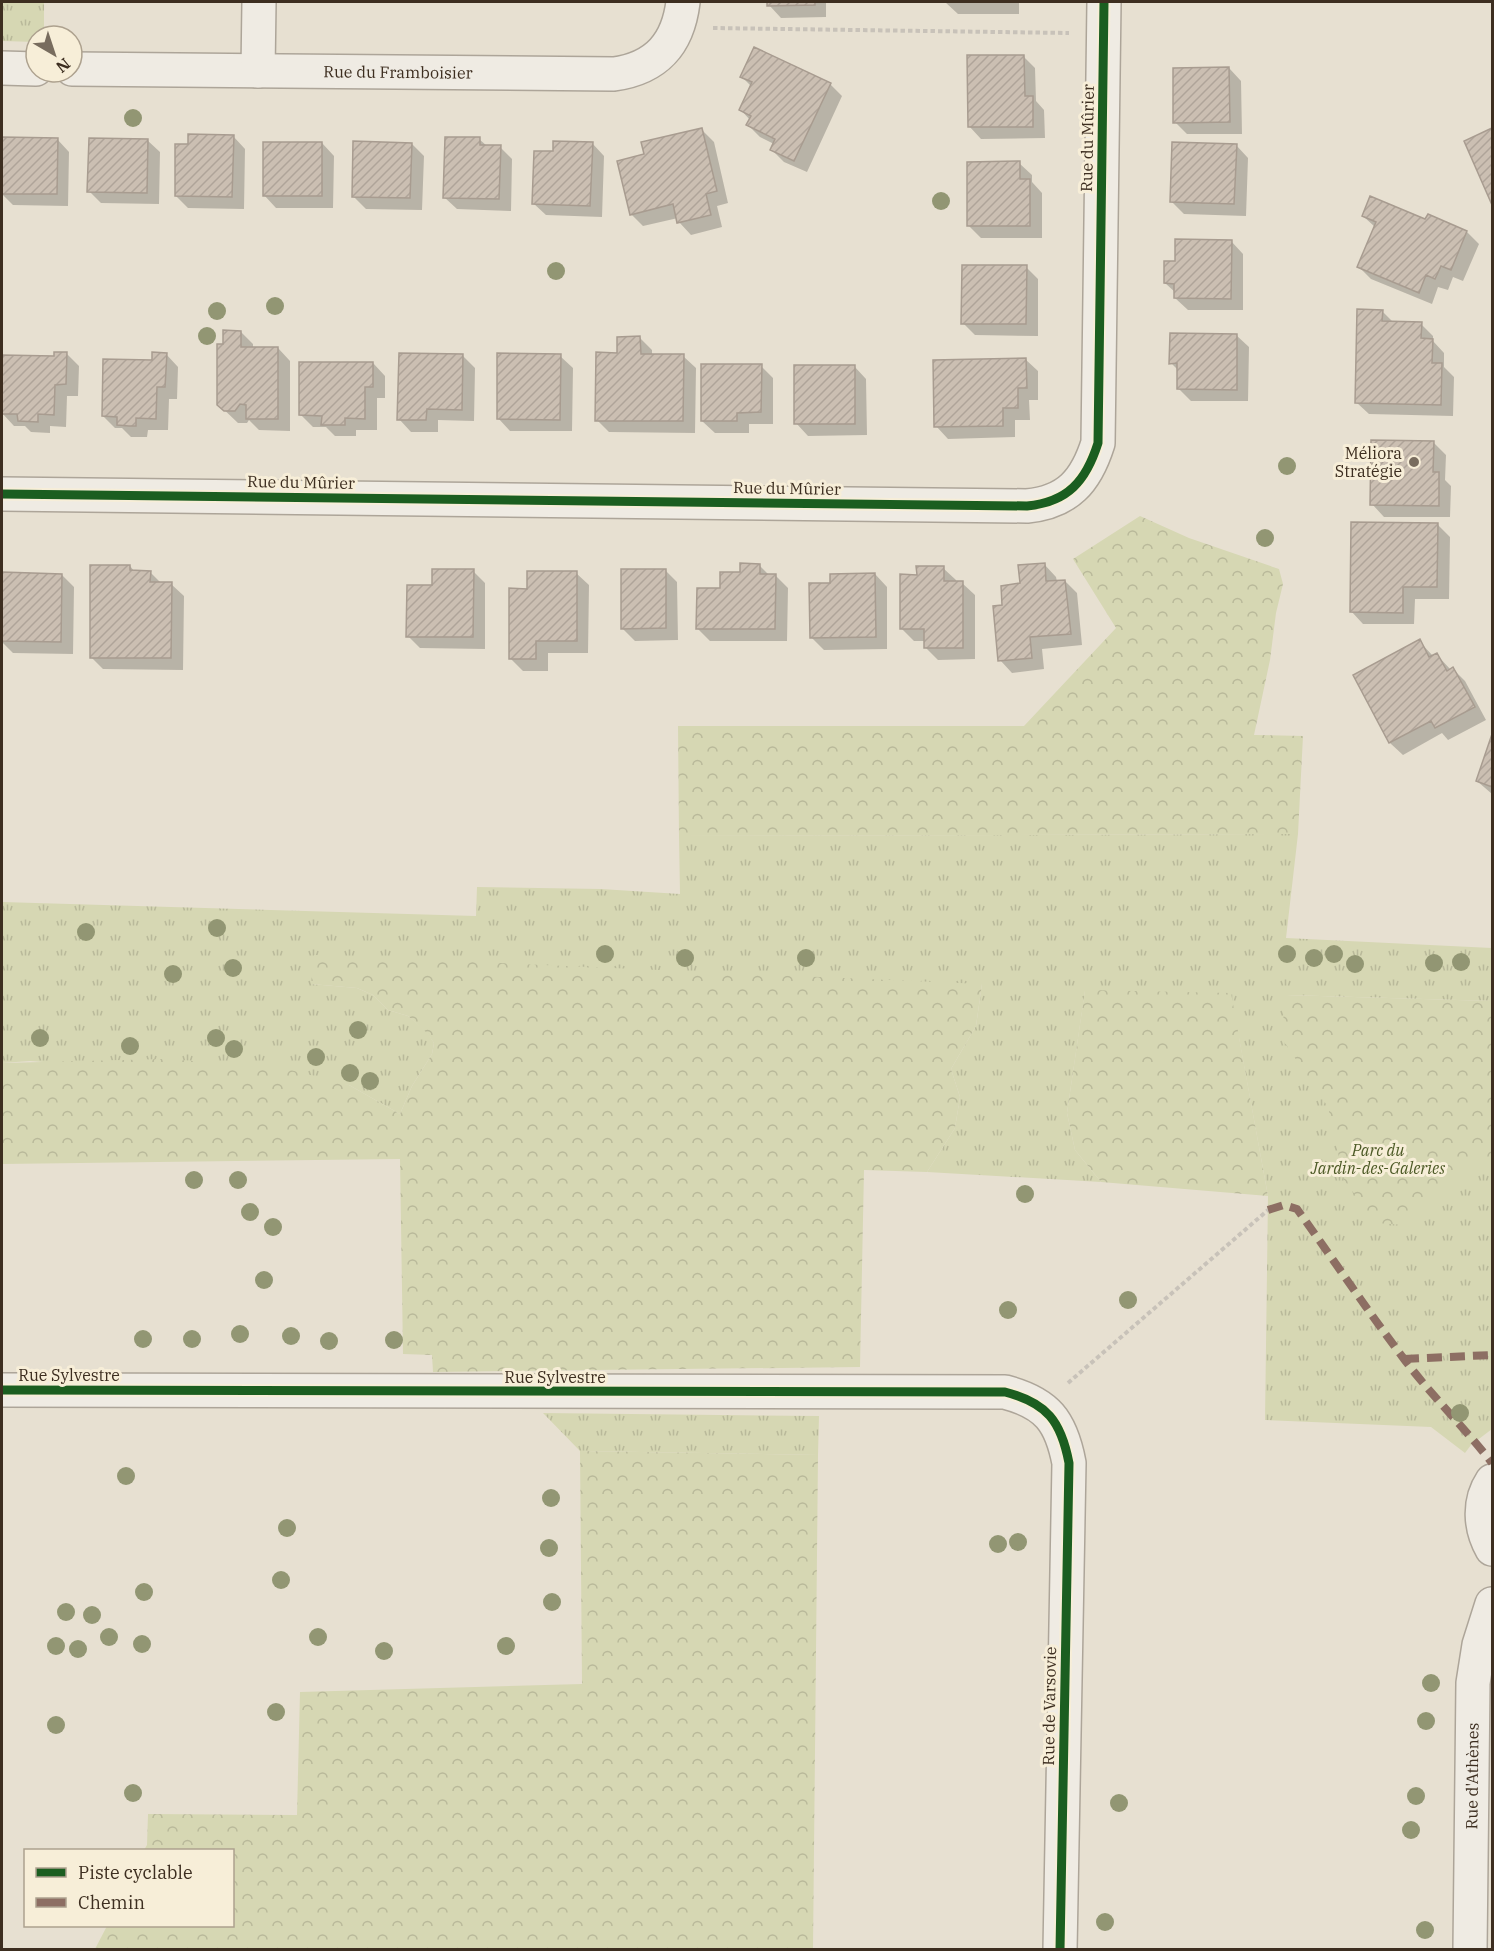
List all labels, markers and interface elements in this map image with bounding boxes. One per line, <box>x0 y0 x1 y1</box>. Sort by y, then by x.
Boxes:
north arrow <box>24 24 84 84</box>
text: N <box>52 54 75 77</box>
street label: Rue du Framboisier <box>323 61 473 83</box>
street label: Rue du Mûrier <box>1076 84 1098 192</box>
place label: Méliora Stratégie <box>1335 443 1402 481</box>
marker: Méliora Stratégie <box>1407 455 1421 469</box>
street label: Rue du Mûrier <box>247 471 355 493</box>
street label: Rue du Mûrier <box>733 477 841 499</box>
park label: Parc du Jardin-des-Galeries <box>1310 1140 1445 1178</box>
street label: Rue Sylvestre <box>18 1365 120 1385</box>
street label: Rue Sylvestre <box>504 1367 606 1387</box>
street label: Rue de Varsovie <box>1038 1646 1060 1766</box>
street label: Rue d'Athènes <box>1461 1723 1483 1829</box>
legend <box>24 1849 234 1927</box>
text: Piste cyclable <box>78 1861 193 1884</box>
text: Chemin <box>78 1891 145 1914</box>

